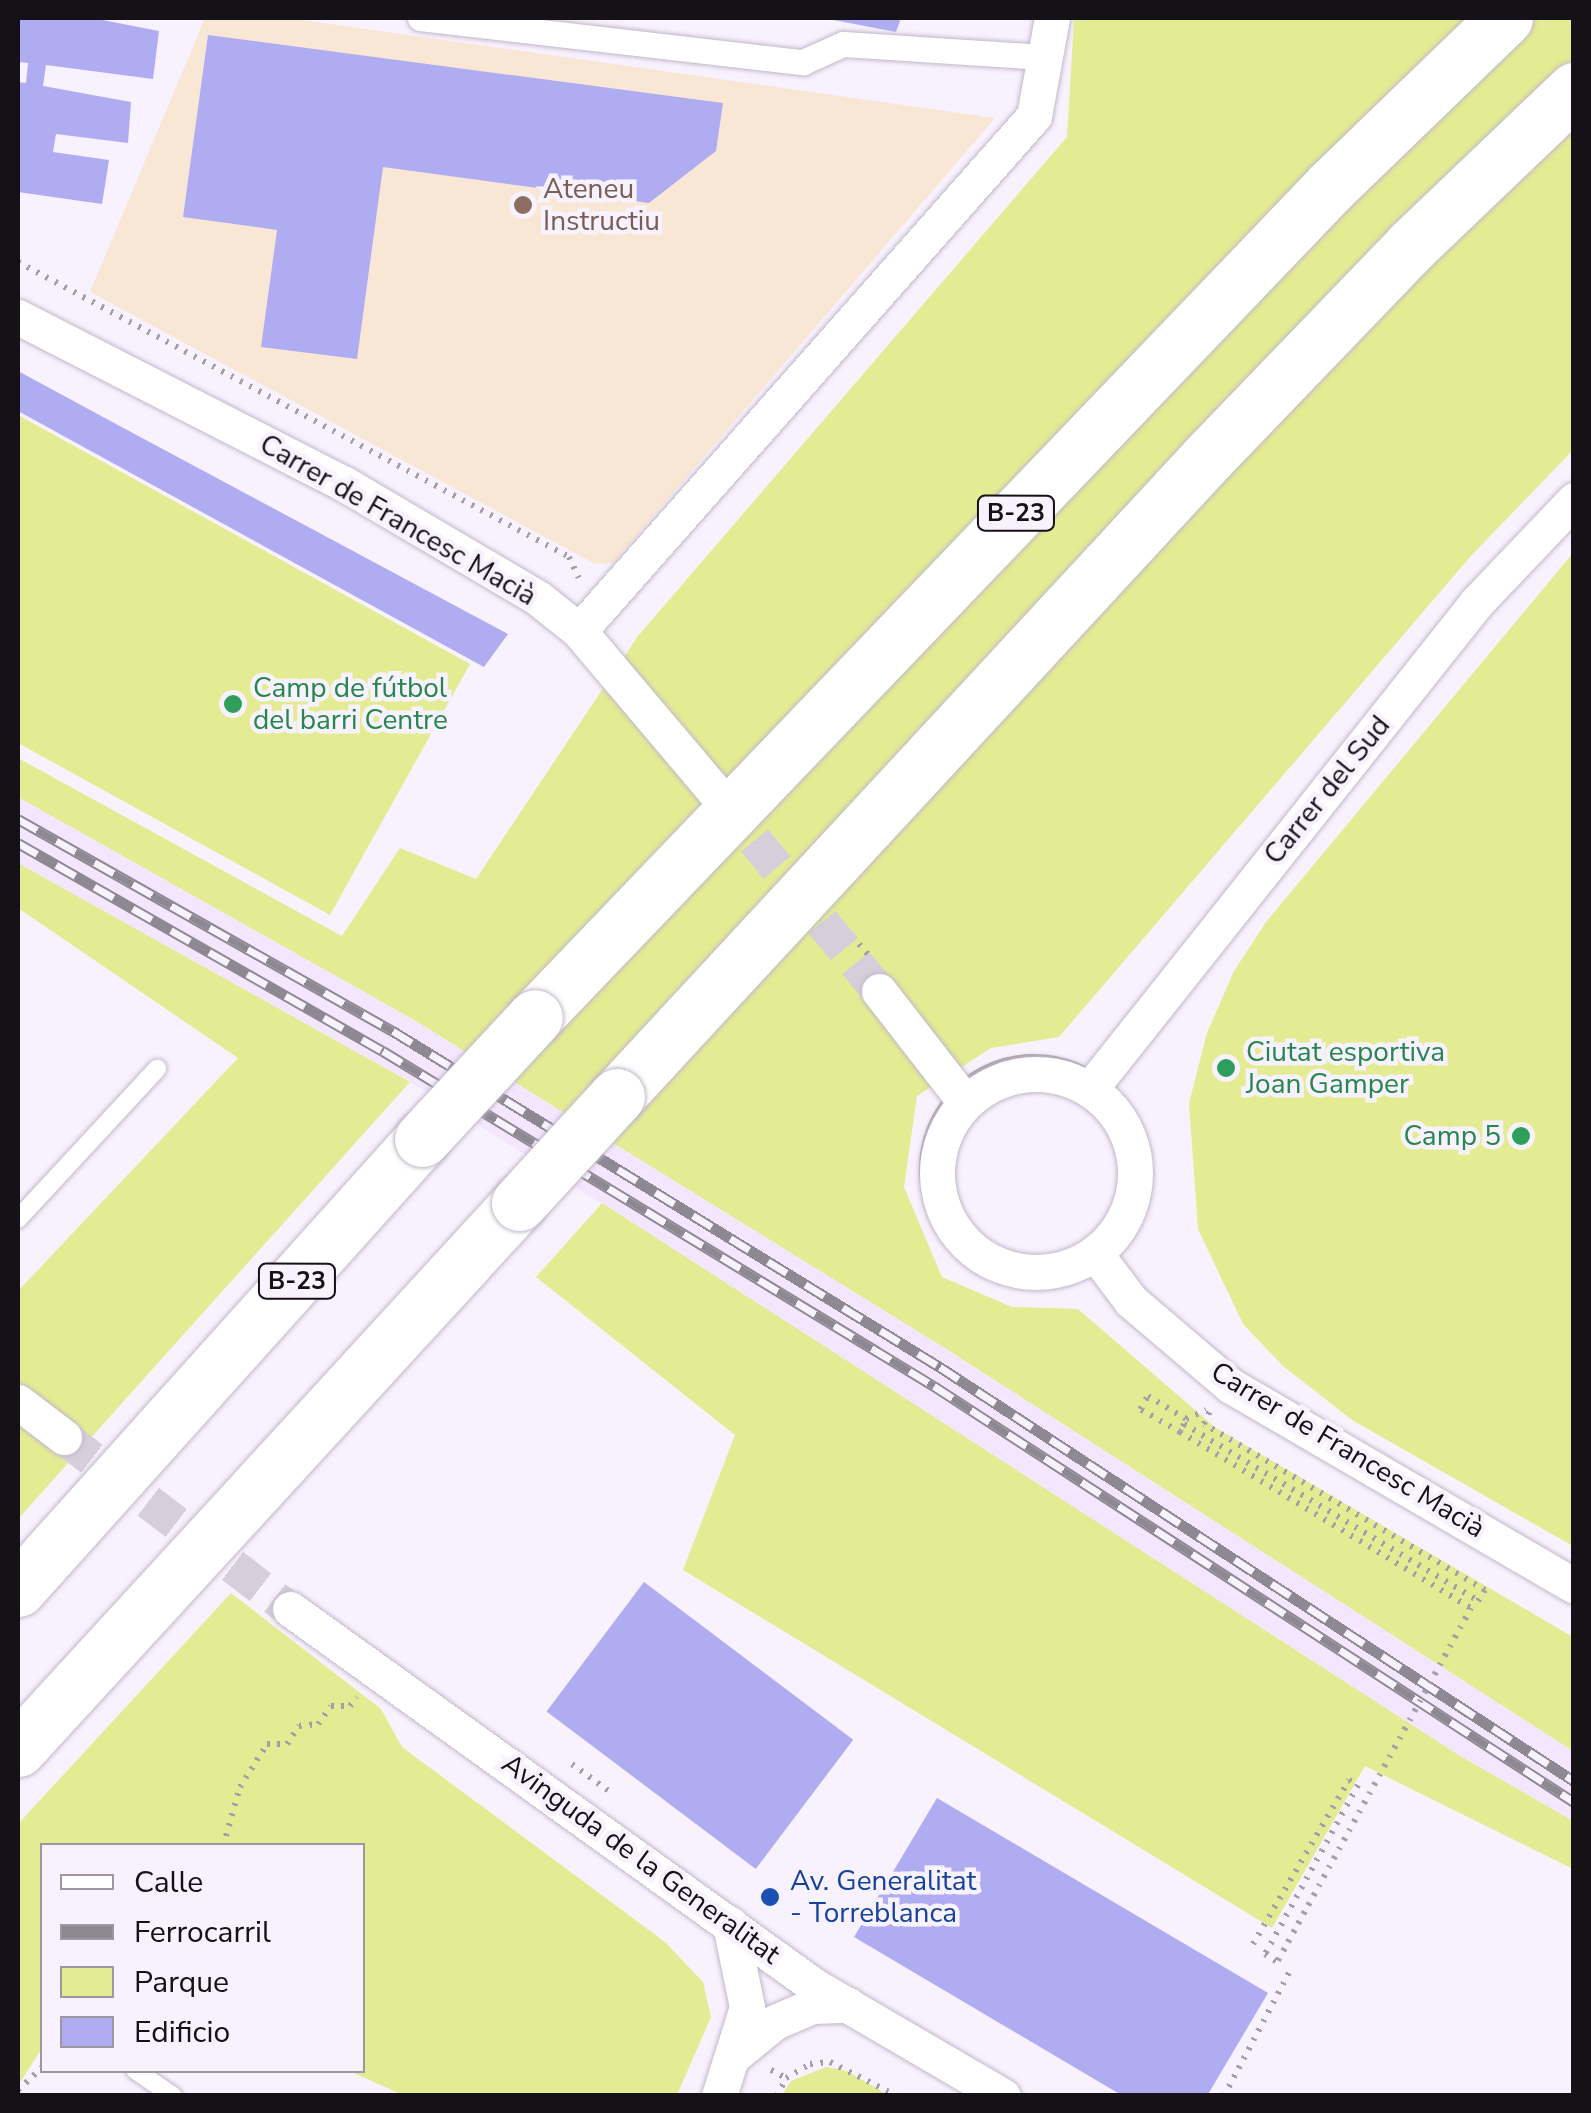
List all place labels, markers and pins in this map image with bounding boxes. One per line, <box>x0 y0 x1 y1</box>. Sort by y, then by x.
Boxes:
place label: Ateneu Instructiu <box>543 172 660 238</box>
marker: Ateneu Instructiu <box>512 194 534 216</box>
place label: Camp de fútbol del barri Centre <box>253 671 448 737</box>
marker: Camp de fútbol del barri Centre <box>222 693 244 715</box>
place label: Ciutat esportiva Joan Gamper <box>1246 1035 1445 1101</box>
marker: Ciutat esportiva Joan Gamper <box>1215 1057 1237 1079</box>
place label: Camp 5 <box>1403 1119 1501 1153</box>
marker: Camp 5 <box>1510 1125 1532 1147</box>
place label: Av. Generalitat - Torreblanca <box>790 1864 976 1930</box>
marker: Av. Generalitat - Torreblanca <box>759 1886 781 1908</box>

